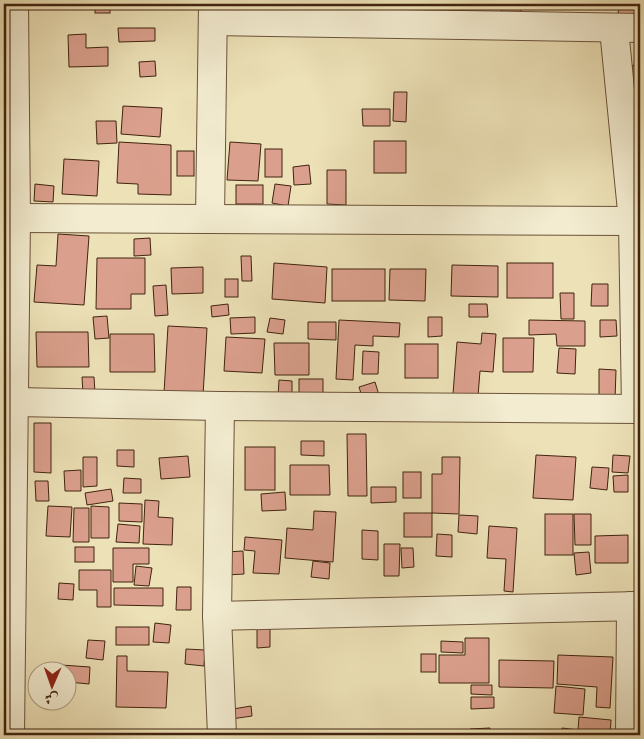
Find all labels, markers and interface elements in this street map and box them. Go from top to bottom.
north arrow [28,662,78,712]
text: ش [44,689,59,707]

